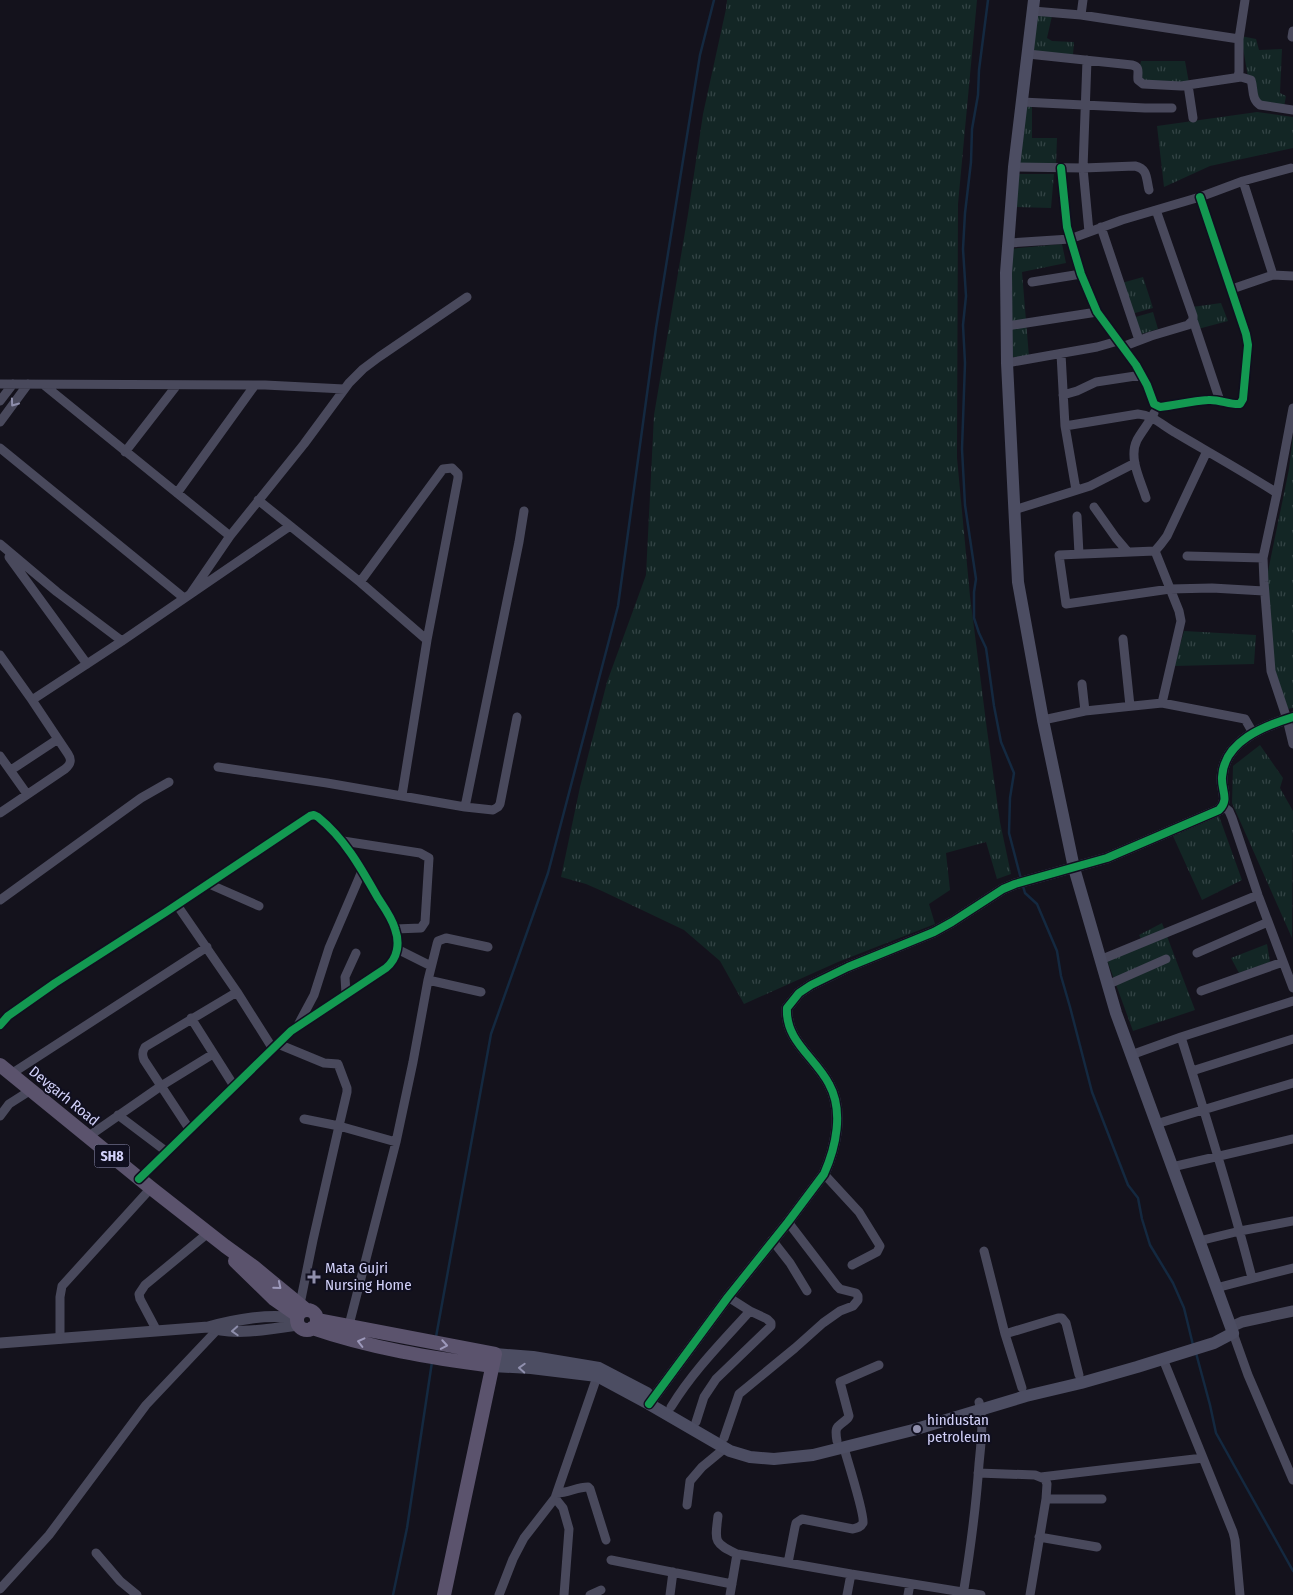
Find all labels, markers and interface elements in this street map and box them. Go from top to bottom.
one-way arrow [11,397,20,407]
street label: Devgarh Road [25,1062,103,1130]
road number: SH8 [94,1144,130,1168]
place label: Mata Gujri Nursing Home [325,1259,412,1294]
marker: Mata Gujri Nursing Home [307,1270,321,1284]
one-way arrow [272,1280,281,1289]
one-way arrow [231,1326,239,1337]
one-way arrow [357,1337,366,1348]
one-way arrow [440,1339,449,1349]
one-way arrow [518,1362,526,1373]
place label: hindustan petroleum [927,1411,991,1446]
marker: hindustan petroleum [911,1423,923,1435]

